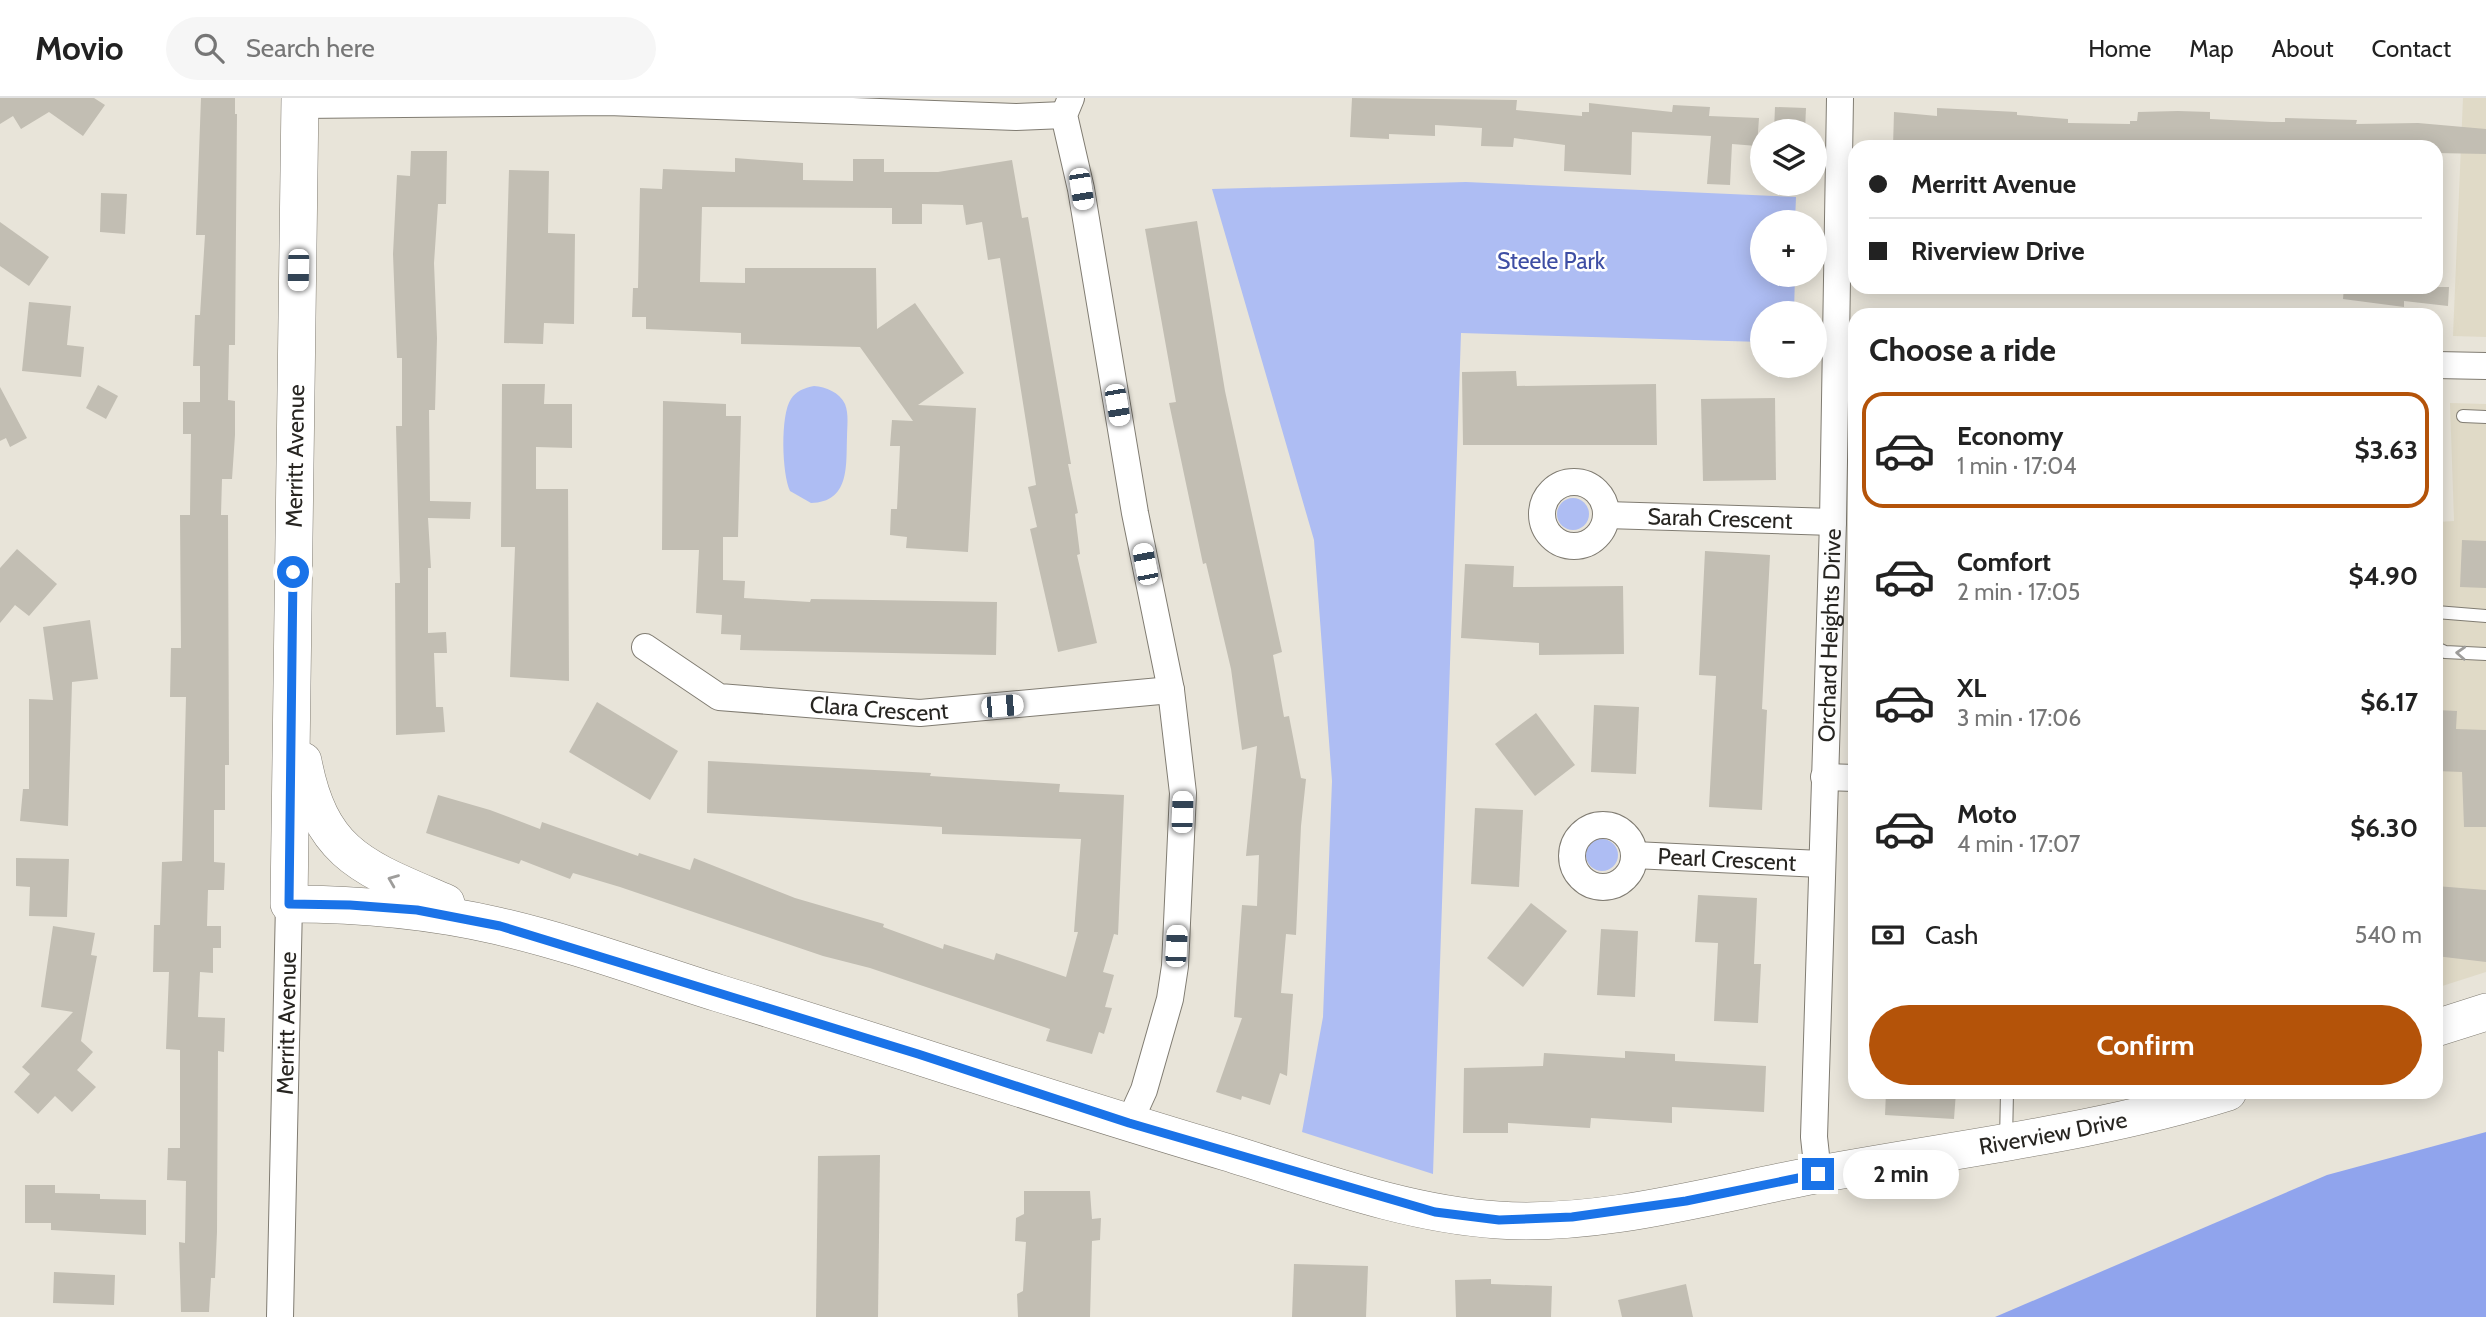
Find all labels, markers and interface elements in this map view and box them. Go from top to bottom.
search box [166,17,656,80]
text: Movio [35,28,124,68]
icon: search [190,29,228,67]
text: Search here [246,32,375,64]
text: Home [2088,34,2151,63]
text: Map [2189,34,2234,63]
text: About [2272,34,2334,63]
text: Contact [2372,34,2451,63]
map controls [1750,119,1827,378]
button: layers [1750,119,1827,196]
car [1068,167,1095,211]
text: Merritt Avenue [1911,168,2076,200]
button: + [1750,210,1827,287]
text: Riverview Drive [1911,235,2085,267]
park label: Steele Park [1497,247,1606,275]
car [288,249,309,291]
button: − [1750,301,1827,378]
text: Choose a ride [1869,330,2056,369]
car [1104,382,1131,428]
street label: Merritt Avenue [280,384,310,528]
icon: car [1873,419,1936,482]
text: Economy [1957,420,2063,452]
text: $3.63 [2355,434,2418,466]
text: 1 min · 17:04 [1957,452,2077,480]
street label: Sarah Crescent [1647,502,1793,535]
street label: Orchard Heights Drive [1812,528,1847,743]
car [1131,541,1160,587]
icon: car [1873,545,1936,608]
text: Comfort [1957,546,2051,578]
route start [277,556,309,588]
text: $4.90 [2348,560,2418,592]
text: 2 min · 17:05 [1957,578,2080,606]
one-way arrow [2455,646,2466,661]
icon: car [1873,671,1936,734]
text: XL [1957,672,1986,704]
text: $6.17 [2360,686,2418,718]
street label: Clara Crescent [809,690,950,727]
car [981,694,1024,718]
text: 3 min · 17:06 [1957,704,2081,732]
car [1171,791,1194,833]
icon: car [1873,797,1936,860]
text: Moto [1957,798,2017,830]
text: $6.30 [2350,812,2418,844]
text: 4 min · 17:07 [1957,830,2080,858]
street label: Pearl Crescent [1657,842,1797,877]
one-way arrow [387,874,400,888]
icon: cash [1869,916,1907,954]
text: Cash [1925,919,1978,951]
text: 540 m [2355,921,2422,949]
car [1165,924,1188,968]
street label: Merritt Avenue [271,951,302,1095]
button: Confirm [1869,1005,2422,1085]
street label: Riverview Drive [1977,1105,2130,1161]
callout: 2 min [1842,1150,1958,1198]
route end [1802,1158,1834,1190]
text: 2 min [1873,1160,1929,1188]

